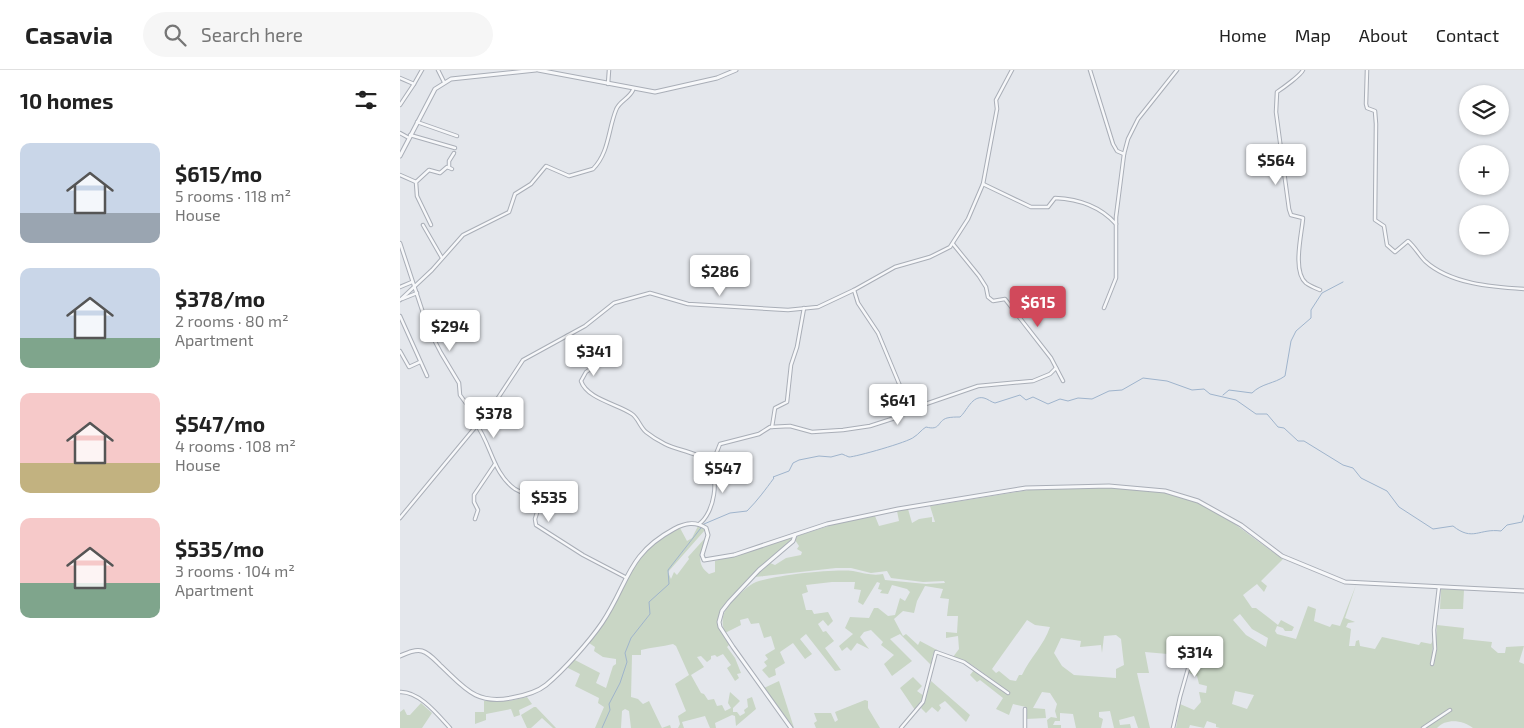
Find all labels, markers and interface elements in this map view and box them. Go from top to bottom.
search box [143,12,493,57]
text: Casavia [25,20,113,49]
icon: search [161,21,189,49]
text: Search here [201,23,303,46]
text: Home [1219,24,1267,46]
text: Map [1295,24,1331,46]
text: About [1359,24,1408,46]
text: Contact [1436,24,1499,46]
map controls [1459,85,1509,255]
button: layers [1459,85,1509,135]
icon: filters [352,86,380,114]
text: 10 homes [20,88,113,113]
pin: $564 [1246,144,1306,186]
button: + [1459,145,1509,195]
text: $564 [1257,150,1295,169]
text: $615/mo [175,161,262,186]
icon: home [60,163,120,223]
text: 5 rooms · 118 m² [175,186,291,205]
text: House [175,205,221,224]
button: − [1459,205,1509,255]
pin: $286 [690,254,750,297]
text: $286 [701,261,739,280]
text: $378/mo [175,286,265,311]
pin: $615 [1008,286,1068,328]
icon: home [60,288,120,348]
text: $615 [1021,292,1055,311]
pin: $294 [420,310,480,352]
text: 2 rooms · 80 m² [175,311,289,330]
text: $294 [431,316,469,335]
text: Apartment [175,330,254,349]
pin: $341 [564,334,624,377]
text: $341 [576,341,612,360]
pin: $641 [868,384,928,426]
text: $641 [880,390,916,409]
pin: $378 [464,396,524,439]
text: $378 [476,403,512,422]
text: $547/mo [175,411,265,436]
icon: home [60,413,120,473]
text: 4 rooms · 108 m² [175,436,296,455]
pin: $547 [693,452,753,494]
text: House [175,455,221,474]
text: $547 [705,458,741,477]
pin: $535 [519,480,579,523]
text: $535 [531,487,567,506]
text: $535/mo [175,536,264,561]
icon: home [60,538,120,598]
text: 3 rooms · 104 m² [175,561,295,580]
text: Apartment [175,580,254,599]
pin: $314 [1165,636,1225,678]
text: $314 [1177,642,1213,661]

